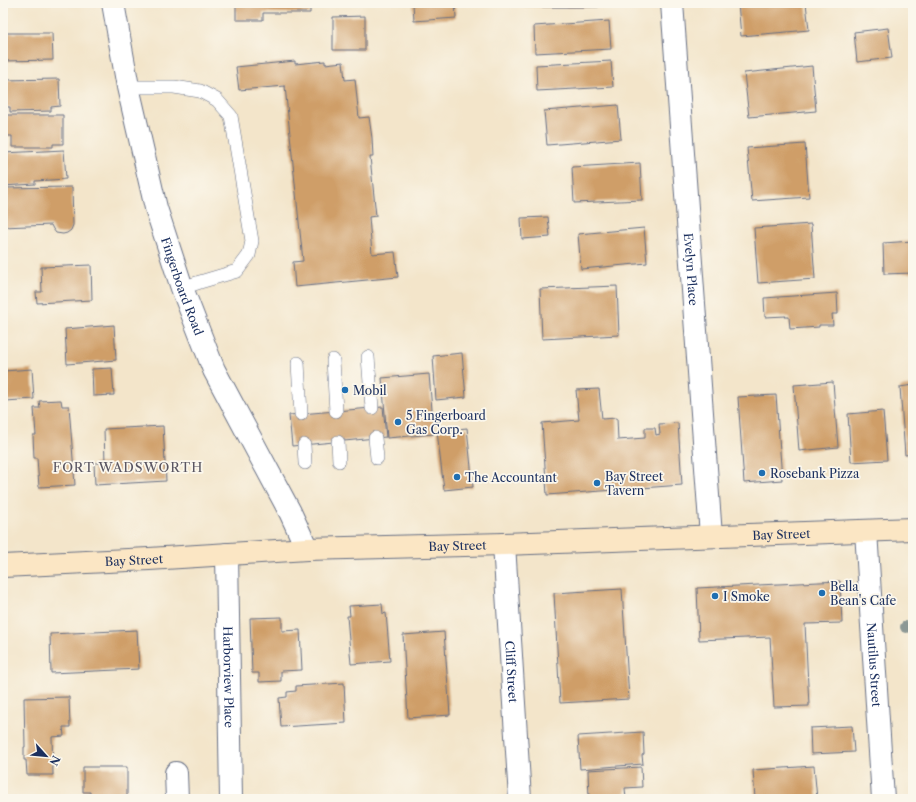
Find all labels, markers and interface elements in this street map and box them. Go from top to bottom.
street label: Evelyn Place [681,232,702,306]
street label: Fingerboard Road [158,235,207,338]
place label: Mobil [353,383,387,398]
marker: Mobil [340,385,350,395]
place label: 5 Fingerboard Gas Corp. [406,408,487,437]
marker: 5 Fingerboard Gas Corp. [393,417,403,427]
district label: FORT WADSWORTH [53,459,203,475]
place label: Rosebank Pizza [770,466,860,481]
marker: Rosebank Pizza [757,468,767,478]
place label: Bay Street Tavern [605,469,664,498]
place label: The Accountant [465,470,558,485]
marker: The Accountant [452,472,462,482]
marker: Bay Street Tavern [592,478,602,488]
street label: Bay Street [752,525,811,542]
street label: Bay Street [428,537,487,553]
street label: Bay Street [105,551,164,569]
place label: Bella Bean's Cafe [830,579,896,608]
marker: Bella Bean's Cafe [817,588,827,598]
place label: I Smoke [723,589,770,604]
marker: I Smoke [710,591,720,601]
street label: Nautilus Street [864,622,885,708]
street label: Harborview Place [221,626,237,728]
street label: Cliff Street [503,640,521,704]
north arrow [26,736,66,776]
text: N [46,753,63,768]

